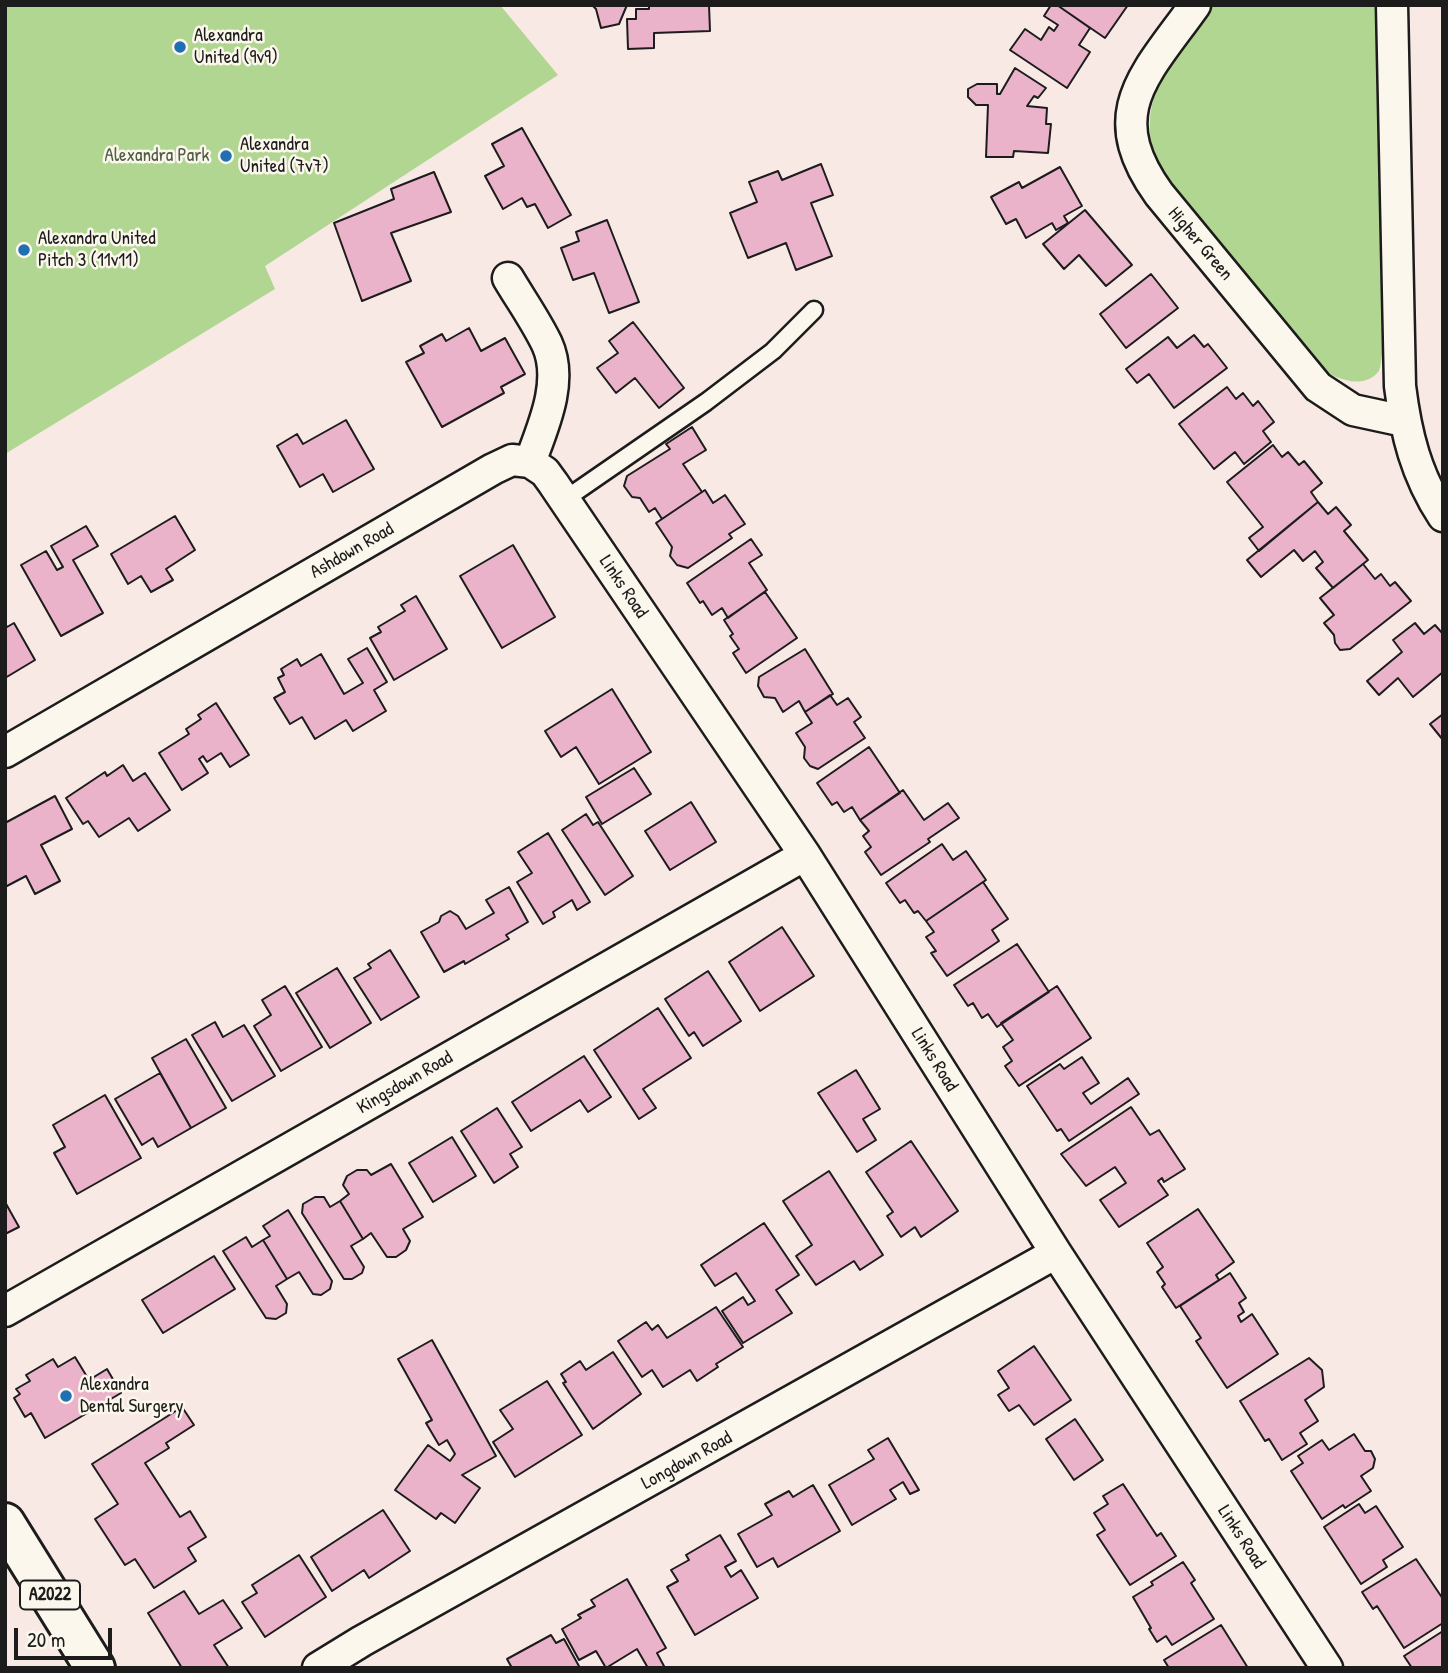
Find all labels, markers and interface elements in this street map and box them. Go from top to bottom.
place label: Alexandra United (9v9) [194,25,278,69]
marker: Alexandra United (9v9) [172,39,188,55]
place label: Alexandra United (7v7) [240,134,329,178]
park label: Alexandra Park [105,145,209,167]
marker: Alexandra United (7v7) [218,148,234,164]
street label: Higher Green [1163,203,1237,285]
place label: Alexandra United Pitch 3 (11v11) [38,228,156,272]
marker: Alexandra United Pitch 3 (11v11) [16,242,32,258]
street label: Ashdown Road [306,518,398,584]
street label: Links Road [594,551,652,623]
street label: Links Road [906,1024,962,1096]
street label: Kingsdown Road [353,1046,457,1120]
place label: Alexandra Dental Surgery [80,1374,184,1418]
marker: Alexandra Dental Surgery [58,1388,74,1404]
street label: Longdown Road [638,1427,736,1495]
street label: Links Road [1212,1501,1270,1573]
road number: A2022 [20,1580,80,1610]
scale bar [18,1614,116,1658]
text: 20 m [27,1625,65,1654]

